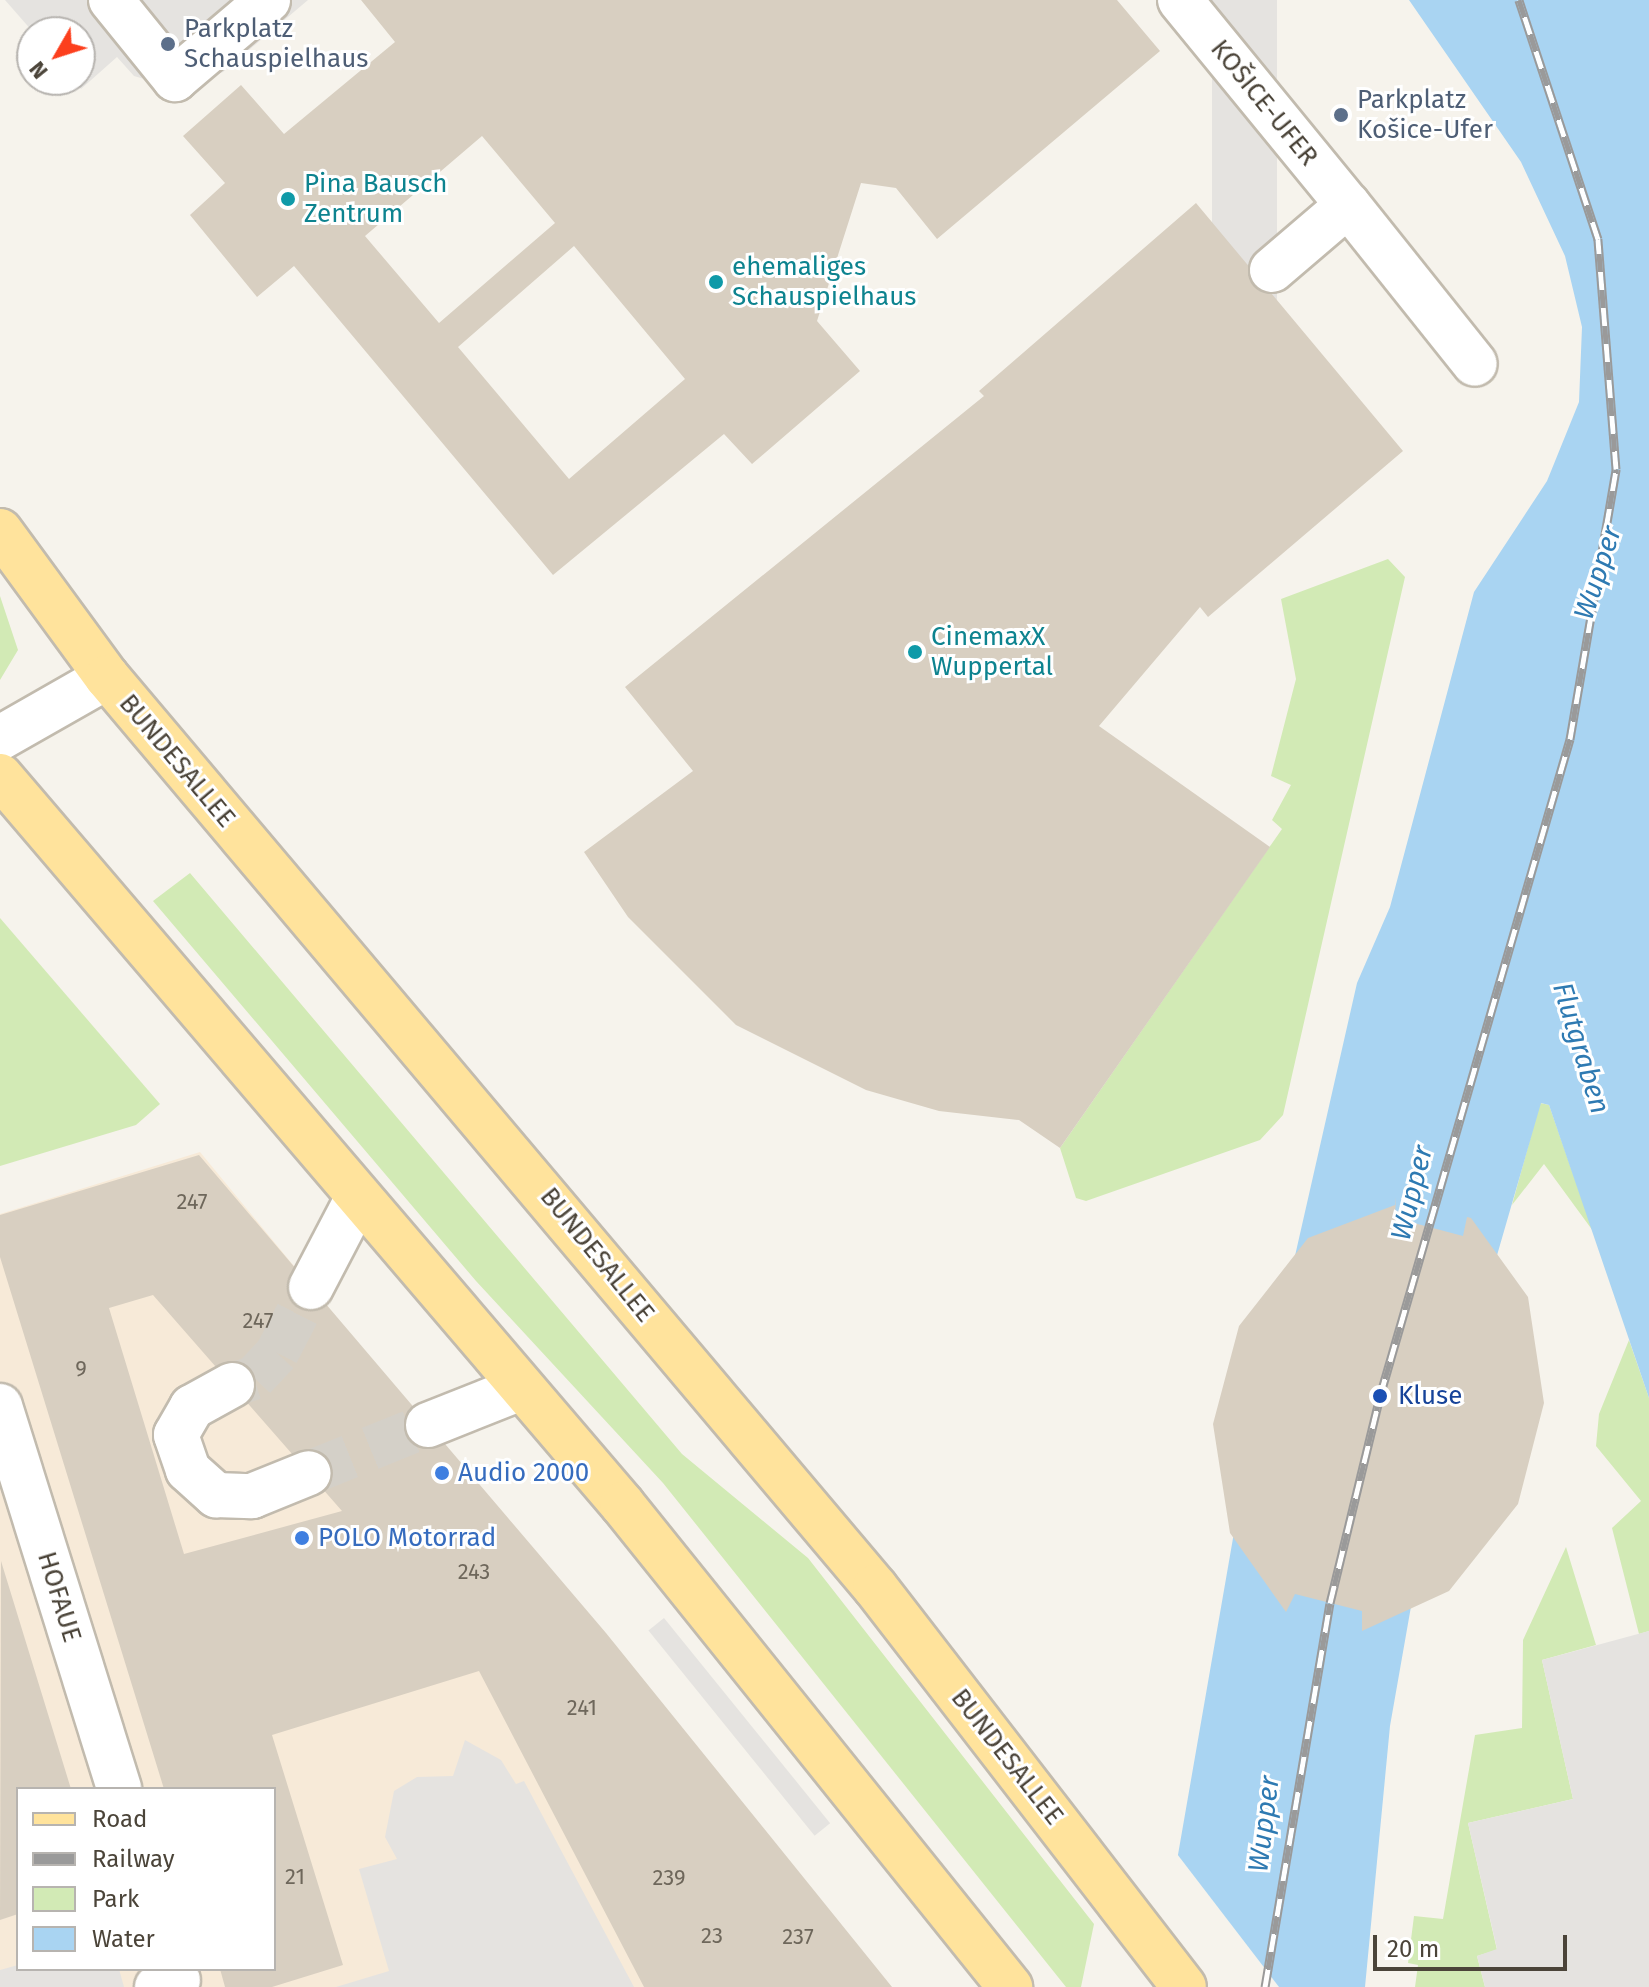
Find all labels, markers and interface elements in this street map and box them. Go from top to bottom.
place label: Parkplatz Schauspielhaus [184,13,368,74]
north arrow [16,16,96,96]
street label: KOŠICE-UFER [1204,34,1324,172]
marker: Parkplatz Schauspielhaus [159,35,177,53]
text: N [23,56,54,84]
place label: Parkplatz Košice-Ufer [1357,84,1493,146]
marker: Parkplatz Košice-Ufer [1332,106,1350,124]
place label: Pina Bausch Zentrum [304,168,448,230]
marker: Pina Bausch Zentrum [279,190,297,208]
place label: ehemaliges Schauspielhaus [732,251,916,312]
marker: ehemaliges Schauspielhaus [707,273,725,291]
water label: Wupper [1567,522,1629,624]
place label: CinemaxX Wuppertal [931,621,1053,682]
marker: CinemaxX Wuppertal [906,643,924,661]
street label: BUNDESALLEE [112,688,242,834]
water label: Flutgraben [1545,978,1617,1118]
water label: Wupper [1384,1142,1440,1244]
street label: BUNDESALLEE [533,1182,661,1328]
house number: 247 [176,1189,208,1215]
house number: 247 [242,1308,274,1334]
house number: 9 [75,1356,87,1382]
place label: Kluse [1398,1380,1462,1412]
marker: Kluse [1369,1385,1391,1407]
place label: Audio 2000 [458,1457,589,1489]
marker: Audio 2000 [433,1464,451,1482]
place label: POLO Motorrad [318,1522,496,1554]
marker: POLO Motorrad [293,1529,311,1547]
street label: HOFAUE [31,1548,87,1646]
house number: 243 [458,1559,490,1585]
street label: BUNDESALLEE [944,1683,1070,1831]
house number: 241 [567,1695,597,1721]
water label: Wupper [1241,1774,1287,1874]
legend [16,1787,276,1971]
text: Road [92,1805,147,1833]
text: Railway [92,1845,175,1873]
house number: 21 [285,1864,305,1890]
house number: 239 [652,1865,686,1891]
text: Park [92,1885,139,1913]
scale bar [1377,1919,1571,1969]
house number: 23 [701,1923,723,1949]
house number: 237 [782,1924,814,1950]
text: Water [92,1925,155,1953]
text: 20 m [1387,1935,1439,1963]

